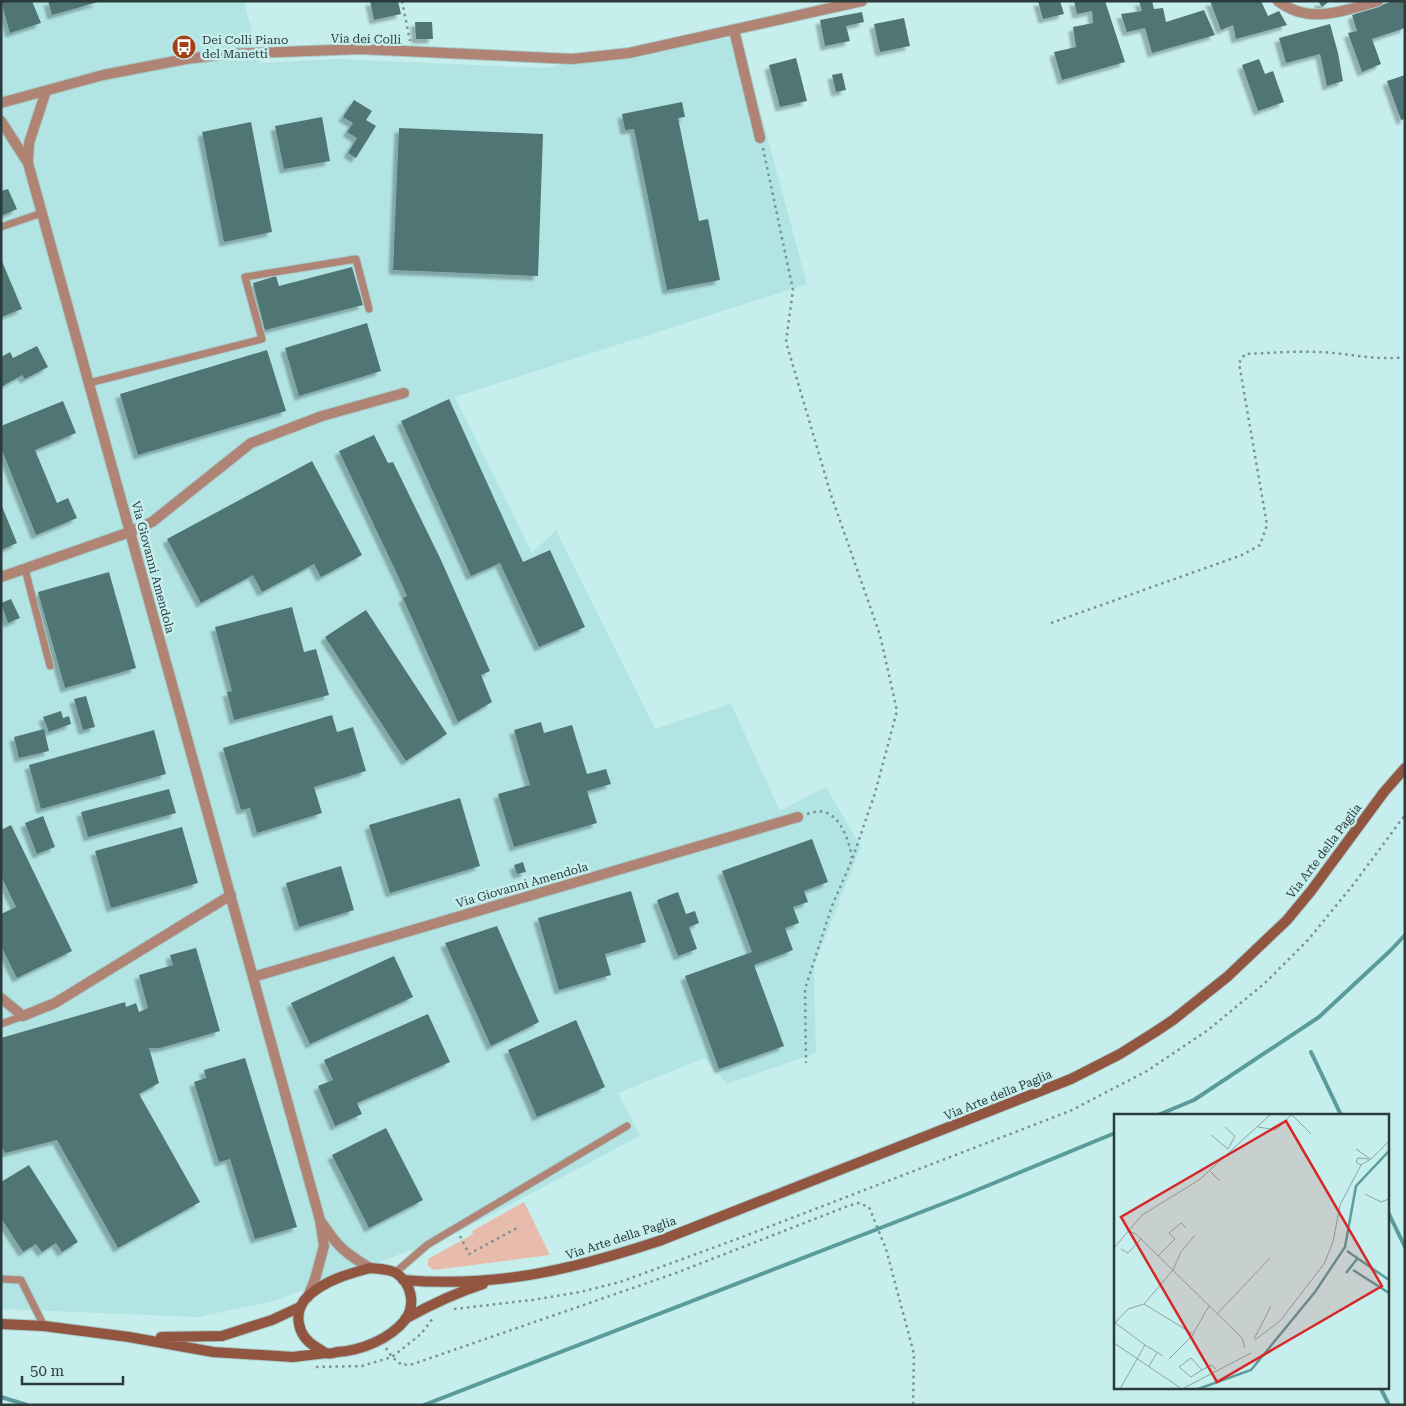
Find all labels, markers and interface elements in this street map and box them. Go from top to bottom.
street label: Via dei Colli [331,31,401,47]
place label: Dei Colli Piano del Manetti [202,33,288,61]
bus stop icon: Dei Colli Piano del Manetti [171,34,197,60]
street label: Via Giovanni Amendola [129,499,178,635]
street label: Via Arte della Paglia [1284,800,1365,901]
street label: Via Giovanni Amendola [454,859,590,911]
street label: Via Arte della Paglia [942,1067,1054,1123]
inset map [1114,1114,1388,1388]
street label: Via Arte della Paglia [564,1213,678,1262]
scale bar [22,1354,124,1386]
text: 50 m [30,1362,65,1380]

